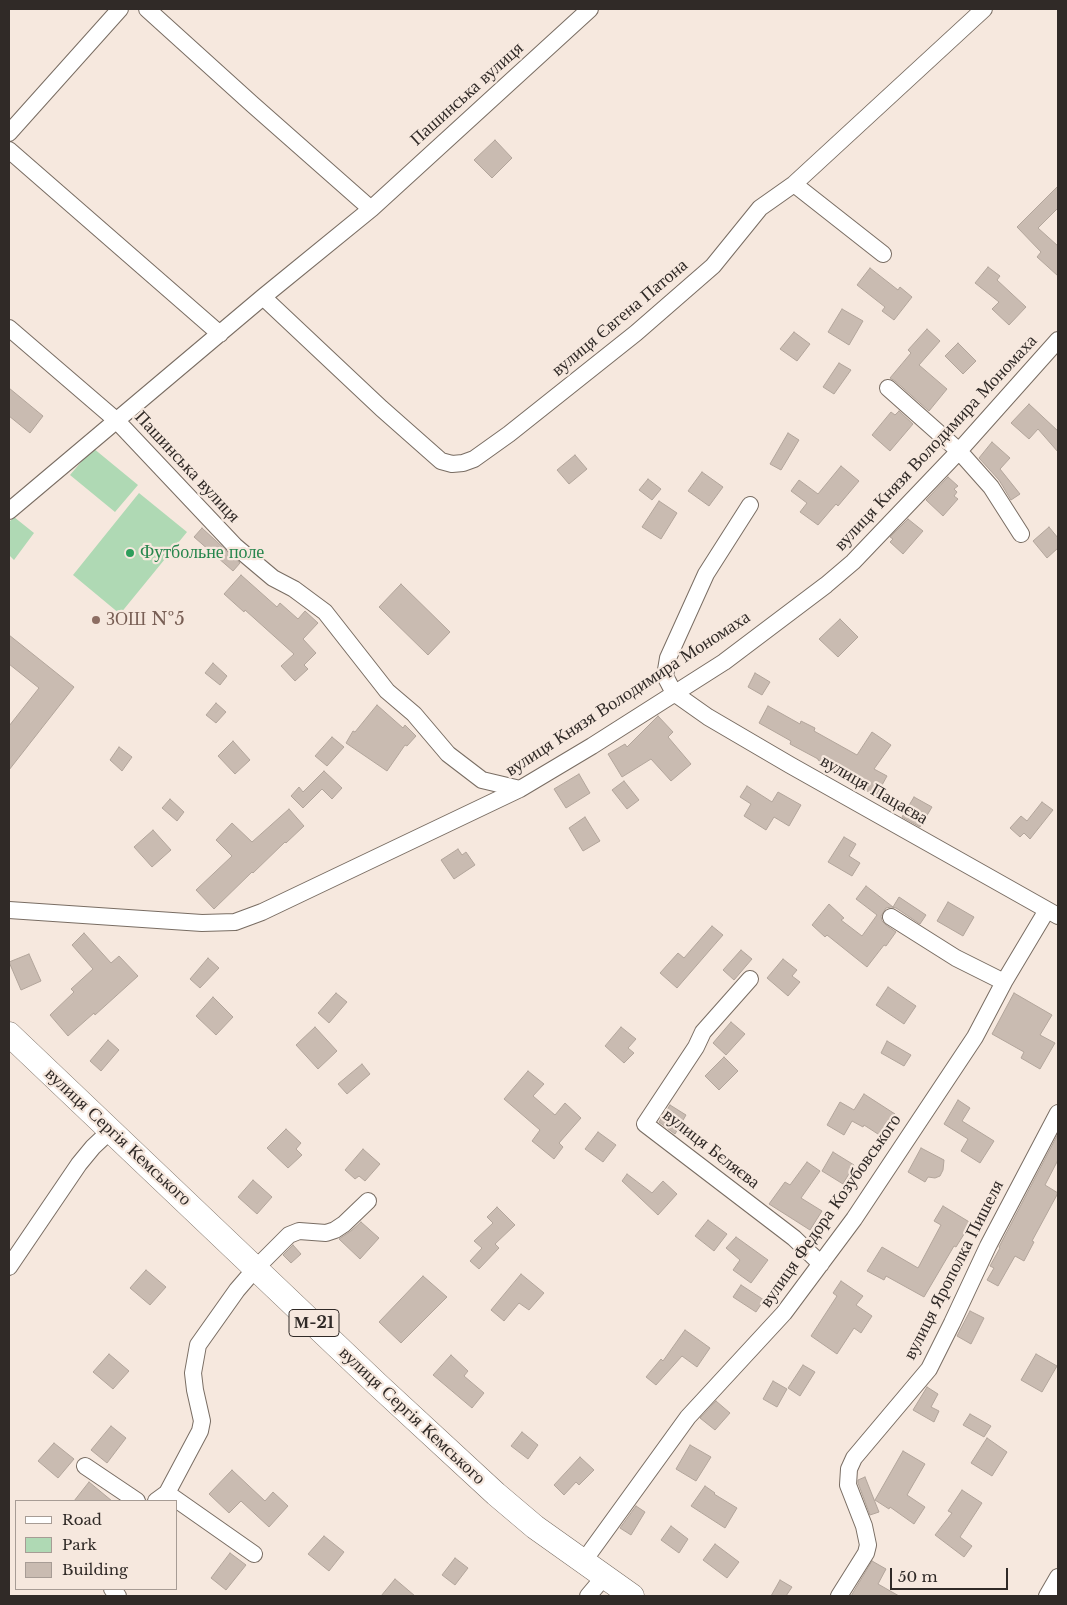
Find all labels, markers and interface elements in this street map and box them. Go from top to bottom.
street label: Пашинська вулиця [406,38,528,150]
street label: вулиця Євгена Патона [548,255,692,381]
street label: вулиця Князя Володимира Мономаха [830,331,1042,555]
street label: Пашинська вулиця [130,407,244,527]
place label: Футбольне поле [140,542,264,564]
marker: Футбольне поле [124,547,136,559]
street label: вулиця Князя Володимира Мономаха [502,607,754,781]
place label: ЗОШ №5 [106,609,185,631]
marker: ЗОШ №5 [90,614,102,626]
street label: вулиця Пацаєва [816,751,932,829]
street label: вулиця Сергія Кемського [40,1063,196,1211]
street label: вулиця Бєляєва [658,1104,764,1194]
street label: вулиця Федора Козубовського [756,1110,906,1312]
street label: вулиця Ярополка Пишеля [899,1177,1009,1363]
road number: М-21 [289,1310,339,1336]
street label: вулиця Сергія Кемського [334,1342,490,1490]
legend [15,1500,178,1590]
text: Road [62,1510,102,1529]
text: Park [62,1535,97,1554]
scale bar [892,1558,1010,1590]
text: Building [62,1560,128,1579]
text: 50 m [898,1567,938,1586]

